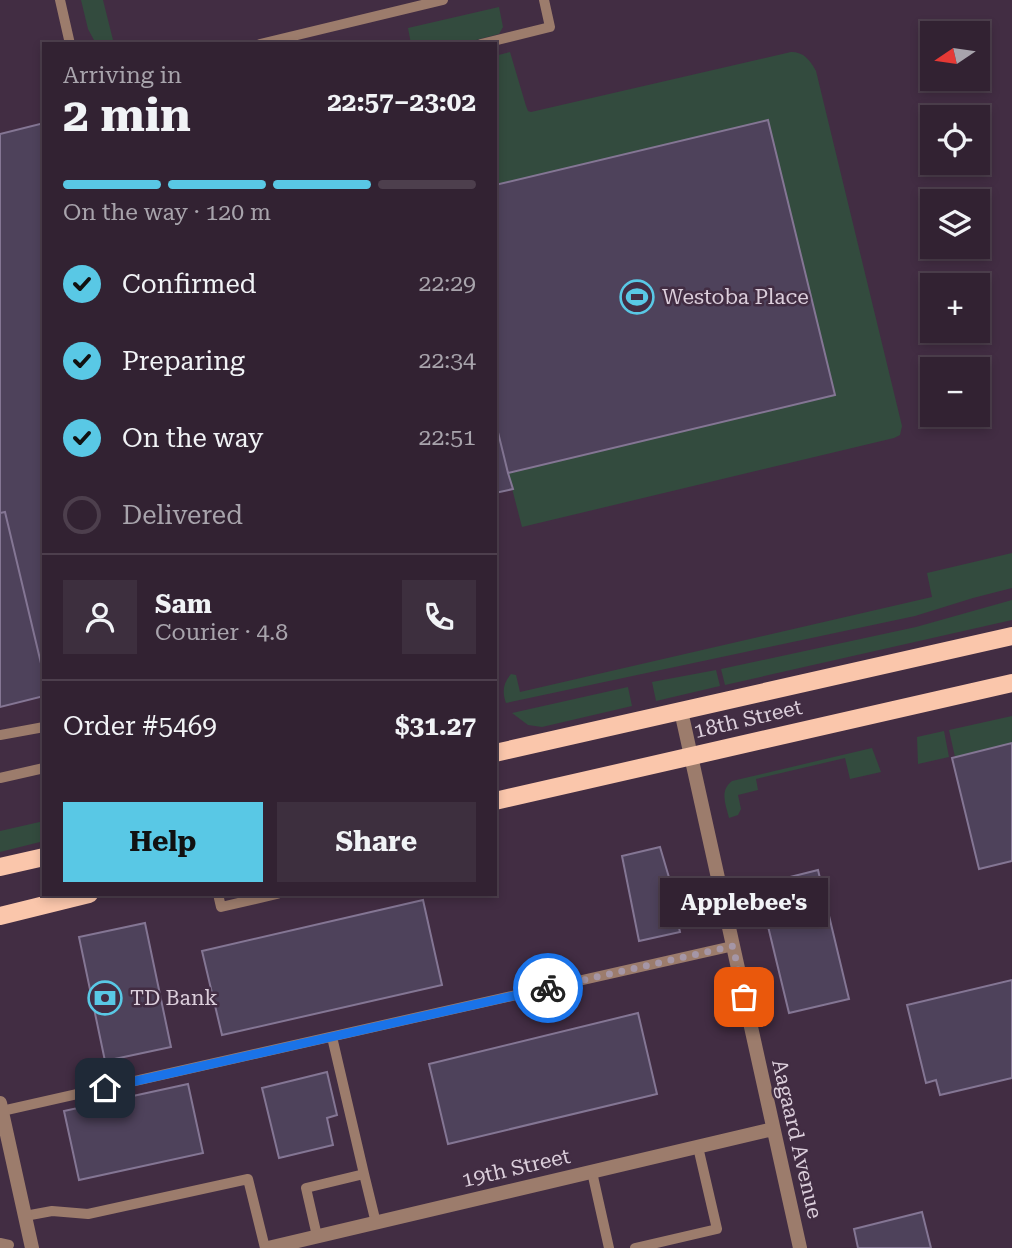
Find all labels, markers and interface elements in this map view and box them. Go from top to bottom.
north arrow [920,21,990,91]
map controls [920,21,990,427]
text: Arriving in [63,62,182,89]
text: 22:57–23:02 [327,87,476,117]
text: 2 min [63,88,191,142]
button: locate [920,105,990,175]
button: layers [920,189,990,259]
text: On the way · 120 m [63,199,271,226]
icon: check [63,265,101,303]
text: Confirmed [122,269,257,299]
text: 22:29 [419,270,476,297]
button: + [920,273,990,343]
sports icon: Westoba Place [618,278,656,316]
place label: Westoba Place [662,285,809,309]
icon: check [63,342,101,380]
text: Preparing [122,346,245,376]
text: 22:34 [419,347,476,374]
button: − [920,357,990,427]
icon: check [63,419,101,457]
text: On the way [122,423,263,453]
text: 22:51 [419,424,476,451]
text: Delivered [122,500,243,530]
button: person [63,580,137,654]
button: phone [402,580,476,654]
text: Sam [155,589,212,619]
text: Courier · 4.8 [155,619,288,646]
street label: 18th Street [691,695,805,743]
text: Order #5469 [63,711,217,741]
text: $31.27 [395,711,476,741]
button: Help [63,802,263,882]
button: Share [277,802,476,882]
callout: Applebee's [660,878,828,927]
text: Applebee's [681,889,807,916]
courier [513,953,583,1023]
pin [714,967,774,1027]
icon: bike [529,969,567,1007]
icon: bag [725,978,763,1016]
bank icon: TD Bank [86,979,124,1017]
place label: TD Bank [130,986,217,1010]
street label: Aagaard Avenue [767,1057,827,1221]
pin [75,1058,135,1118]
icon: home [86,1069,124,1107]
street label: 19th Street [459,1144,573,1192]

